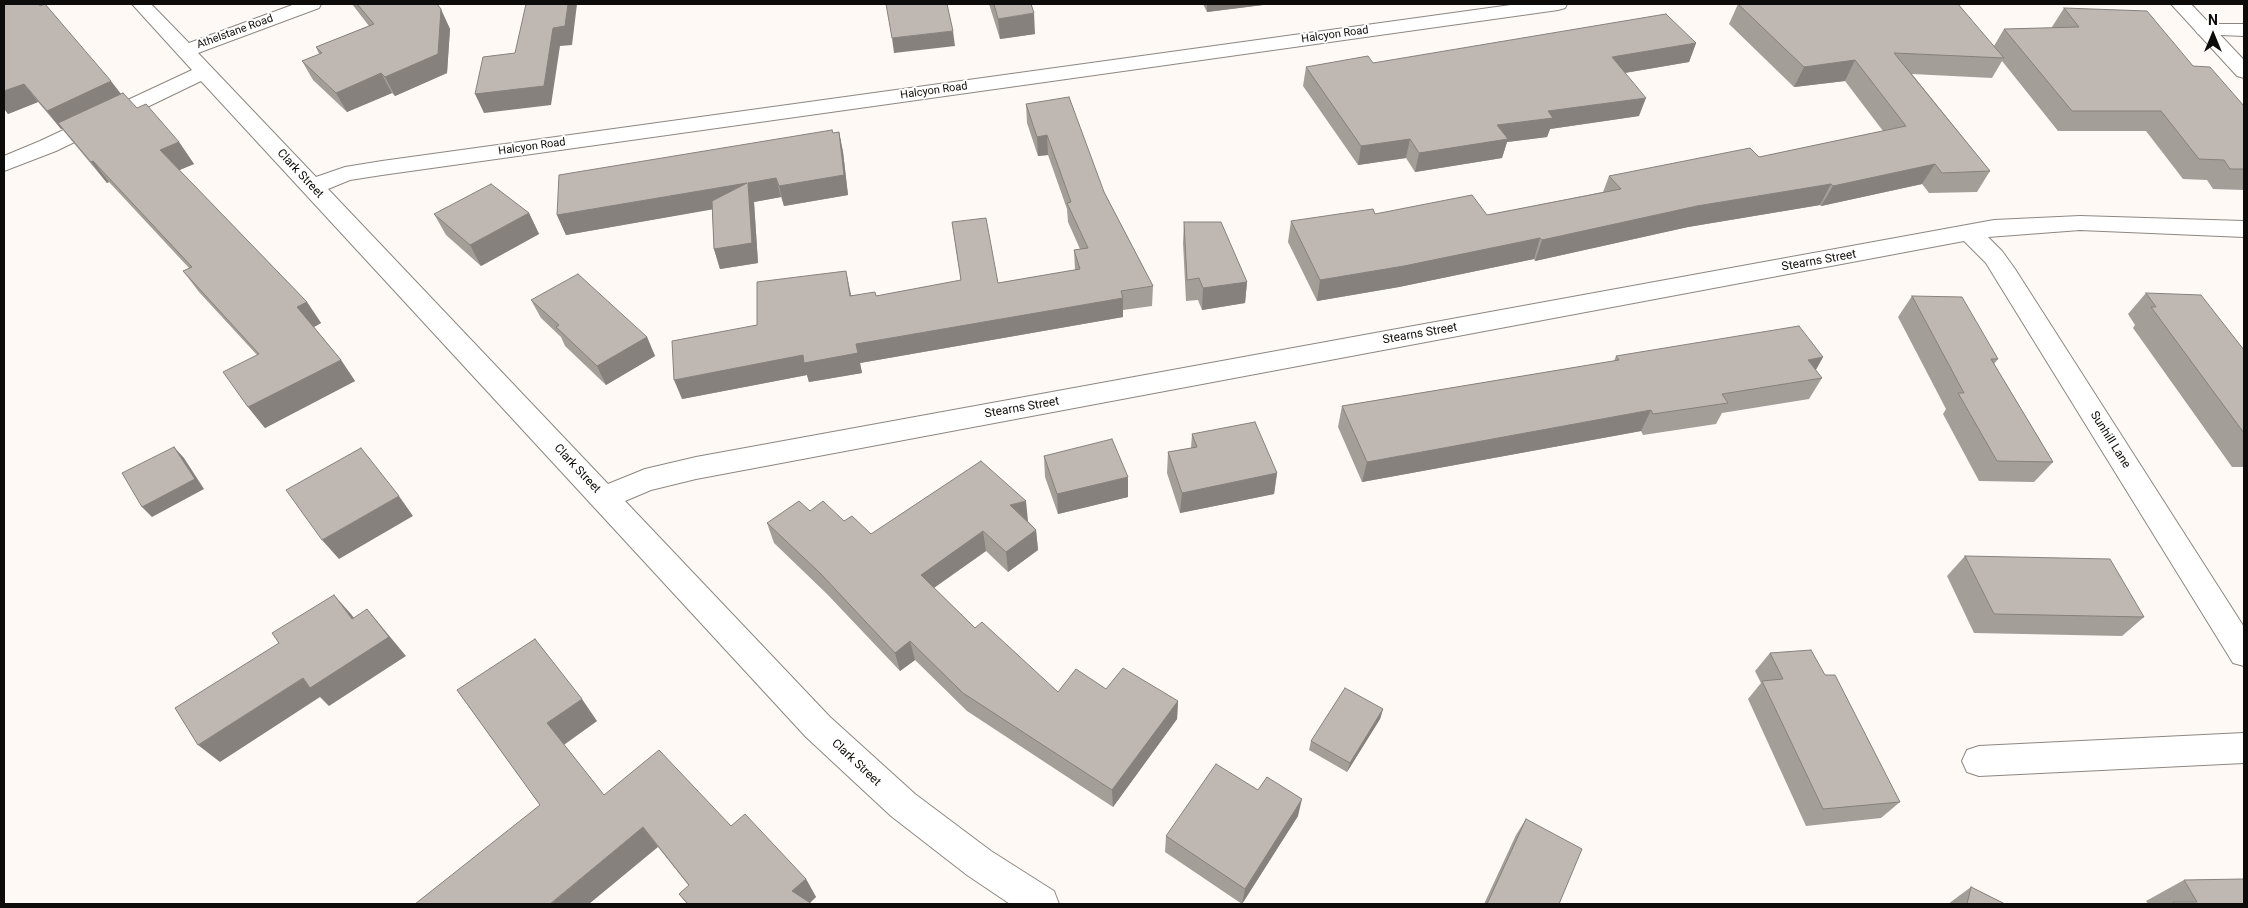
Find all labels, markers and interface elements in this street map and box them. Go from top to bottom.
north arrow [2188,10,2238,60]
street label: Athelstane Road [195,12,275,52]
text: N [2208,12,2218,28]
street label: Halcyon Road [1301,24,1369,46]
street label: Halcyon Road [900,80,968,102]
street label: Halcyon Road [498,136,566,158]
street label: Clark Street [274,146,326,202]
street label: Stearns Street [1781,247,1857,275]
street label: Stearns Street [1382,320,1458,348]
street label: Stearns Street [984,394,1060,422]
street label: Sunhill Lane [2087,409,2133,471]
street label: Clark Street [551,441,603,497]
street label: Clark Street [828,737,884,789]

